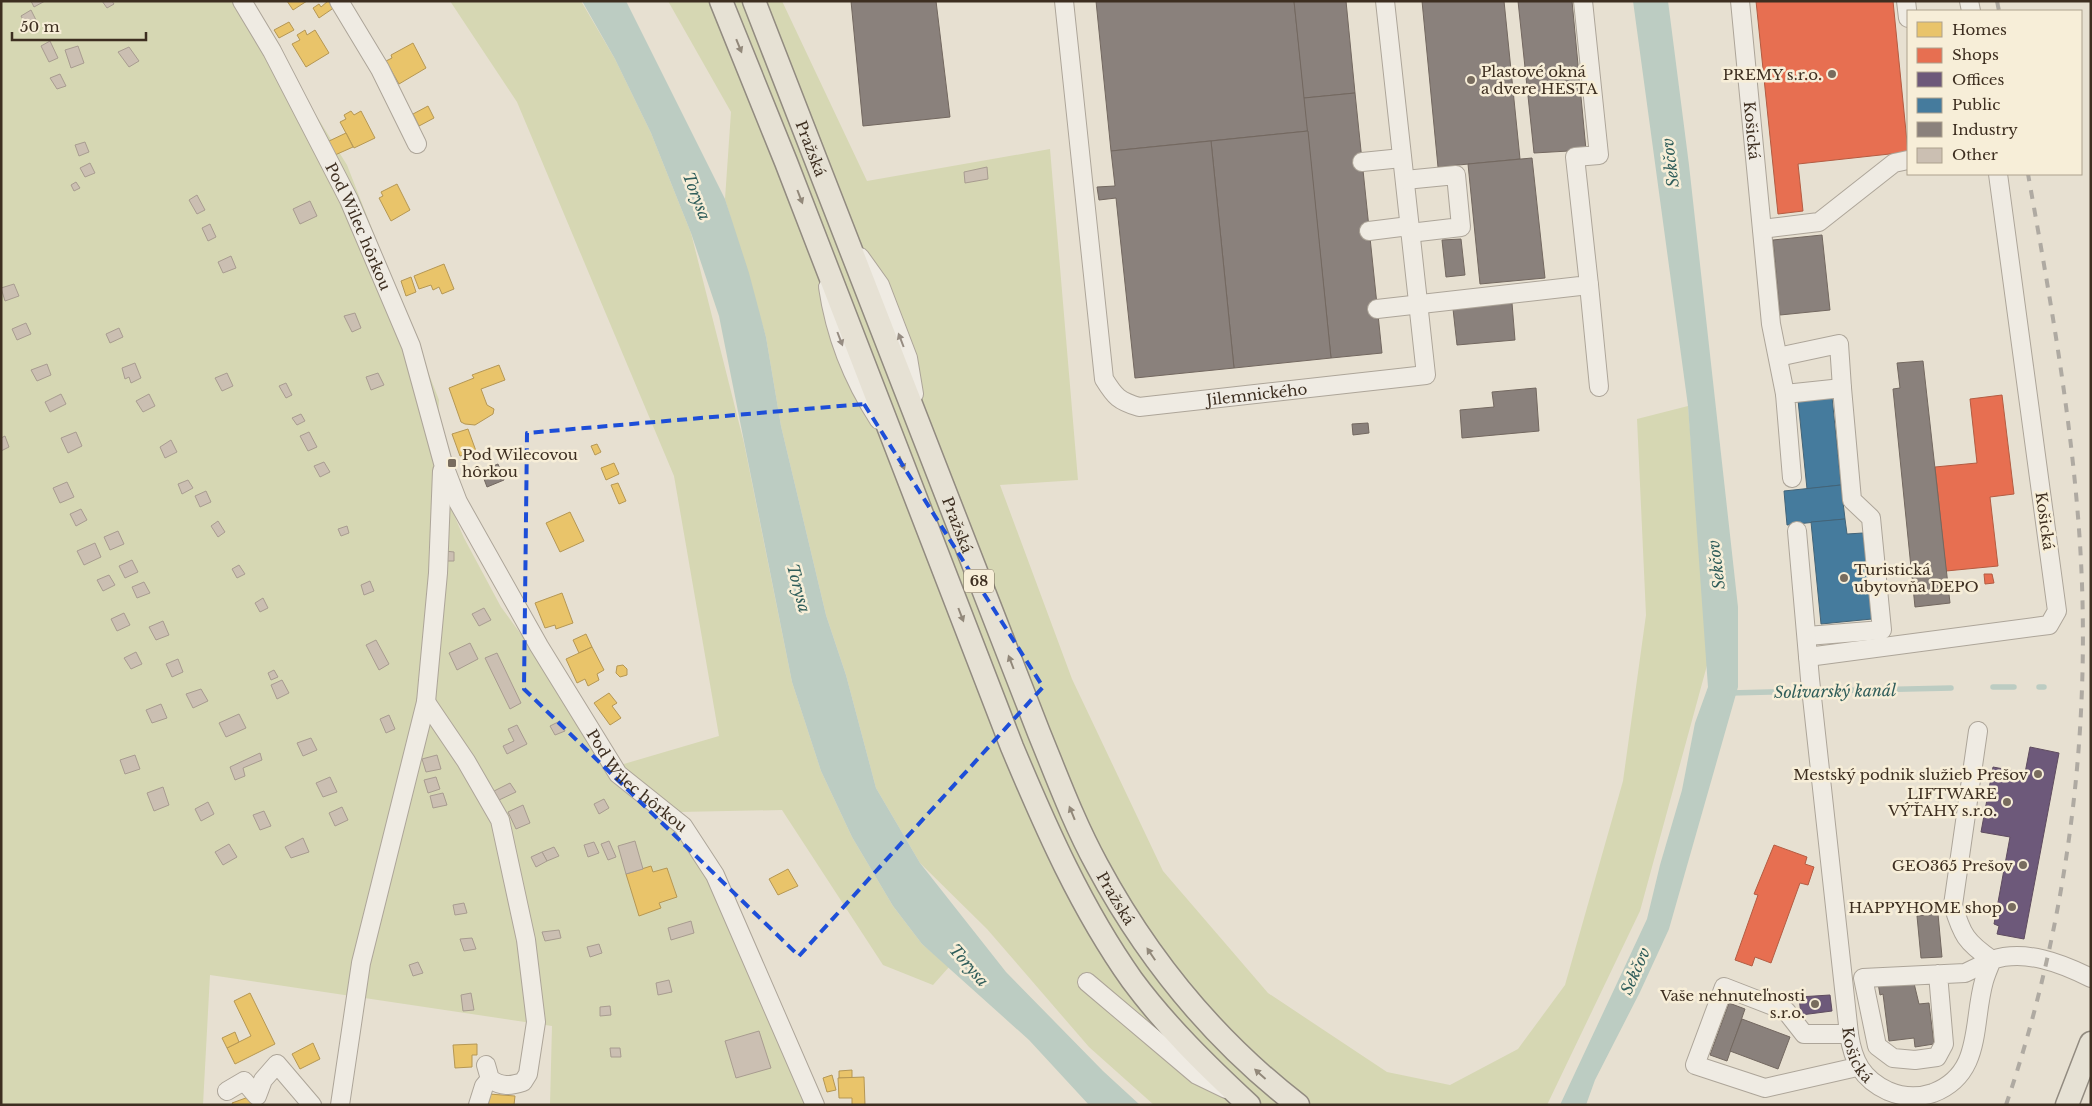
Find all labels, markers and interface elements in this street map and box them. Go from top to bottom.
scale bar [12,10,146,42]
legend [1907,10,2082,175]
text: 50 m [20,17,60,36]
text: Homes [1952,20,2007,39]
one-way arrow [736,39,744,54]
text: Shops [1952,45,1999,64]
place label: Plastové okná a dvere HESTA [1481,62,1598,98]
place label: PREMY s.r.o. [1723,65,1822,84]
marker: PREMY s.r.o. [1826,68,1838,80]
text: Offices [1952,70,2004,89]
marker: Plastové okná a dvere HESTA [1465,74,1477,86]
text: Public [1952,95,2000,114]
street label: Košická [1740,100,1765,161]
street label: Pražská [792,118,831,180]
text: Industry [1952,120,2018,139]
water label: Sekčov [1657,137,1683,189]
text: Other [1952,145,1999,164]
street label: Pod Wilec hôrkou [322,159,396,293]
water label: Torysa [679,169,715,223]
one-way arrow [796,190,804,205]
one-way arrow [836,332,844,347]
one-way arrow [897,332,905,347]
street label: Jilemnického [1203,379,1308,409]
place label: Pod Wilecovou hôrkou [462,445,578,481]
one-way arrow [898,456,906,471]
marker: Pod Wilecovou hôrkou [446,457,458,469]
street label: Košická [2032,491,2059,552]
street label: Pražská [938,494,978,556]
water label: Sekčov [1703,539,1729,591]
place label: Turistická ubytovňa DEPO [1854,560,1979,596]
water label: Torysa [783,561,815,615]
road number: 68 [964,570,994,592]
marker: Turistická ubytovňa DEPO [1838,572,1850,584]
one-way arrow [957,608,965,623]
one-way arrow [1007,654,1015,669]
water label: Solivarský kanál [1774,680,1897,702]
street label: Pod Wilec hôrkou [583,725,692,836]
place label: Mestský podnik služieb Prešov [1793,765,2028,784]
marker: Mestský podnik služieb Prešov [2032,768,2044,780]
place label: LIFTWARE VÝŤAHY s.r.o. [1887,784,1997,820]
marker: LIFTWARE VÝŤAHY s.r.o. [2001,796,2013,808]
one-way arrow [1067,806,1075,820]
place label: GEO365 Prešov [1892,856,2013,875]
marker: GEO365 Prešov [2017,859,2029,871]
street label: Pražská [1093,868,1140,929]
place label: HAPPYHOME shop [1849,898,2002,917]
marker: HAPPYHOME shop [2006,901,2018,913]
water label: Torysa [945,940,993,990]
water label: Sekčov [1616,944,1654,998]
one-way arrow [1147,947,1156,961]
place label: Vaše nehnuteľnosti s.r.o. [1659,986,1805,1022]
marker: Vaše nehnuteľnosti s.r.o. [1809,998,1821,1010]
street label: Košická [1839,1026,1877,1087]
one-way arrow [1255,1068,1267,1080]

